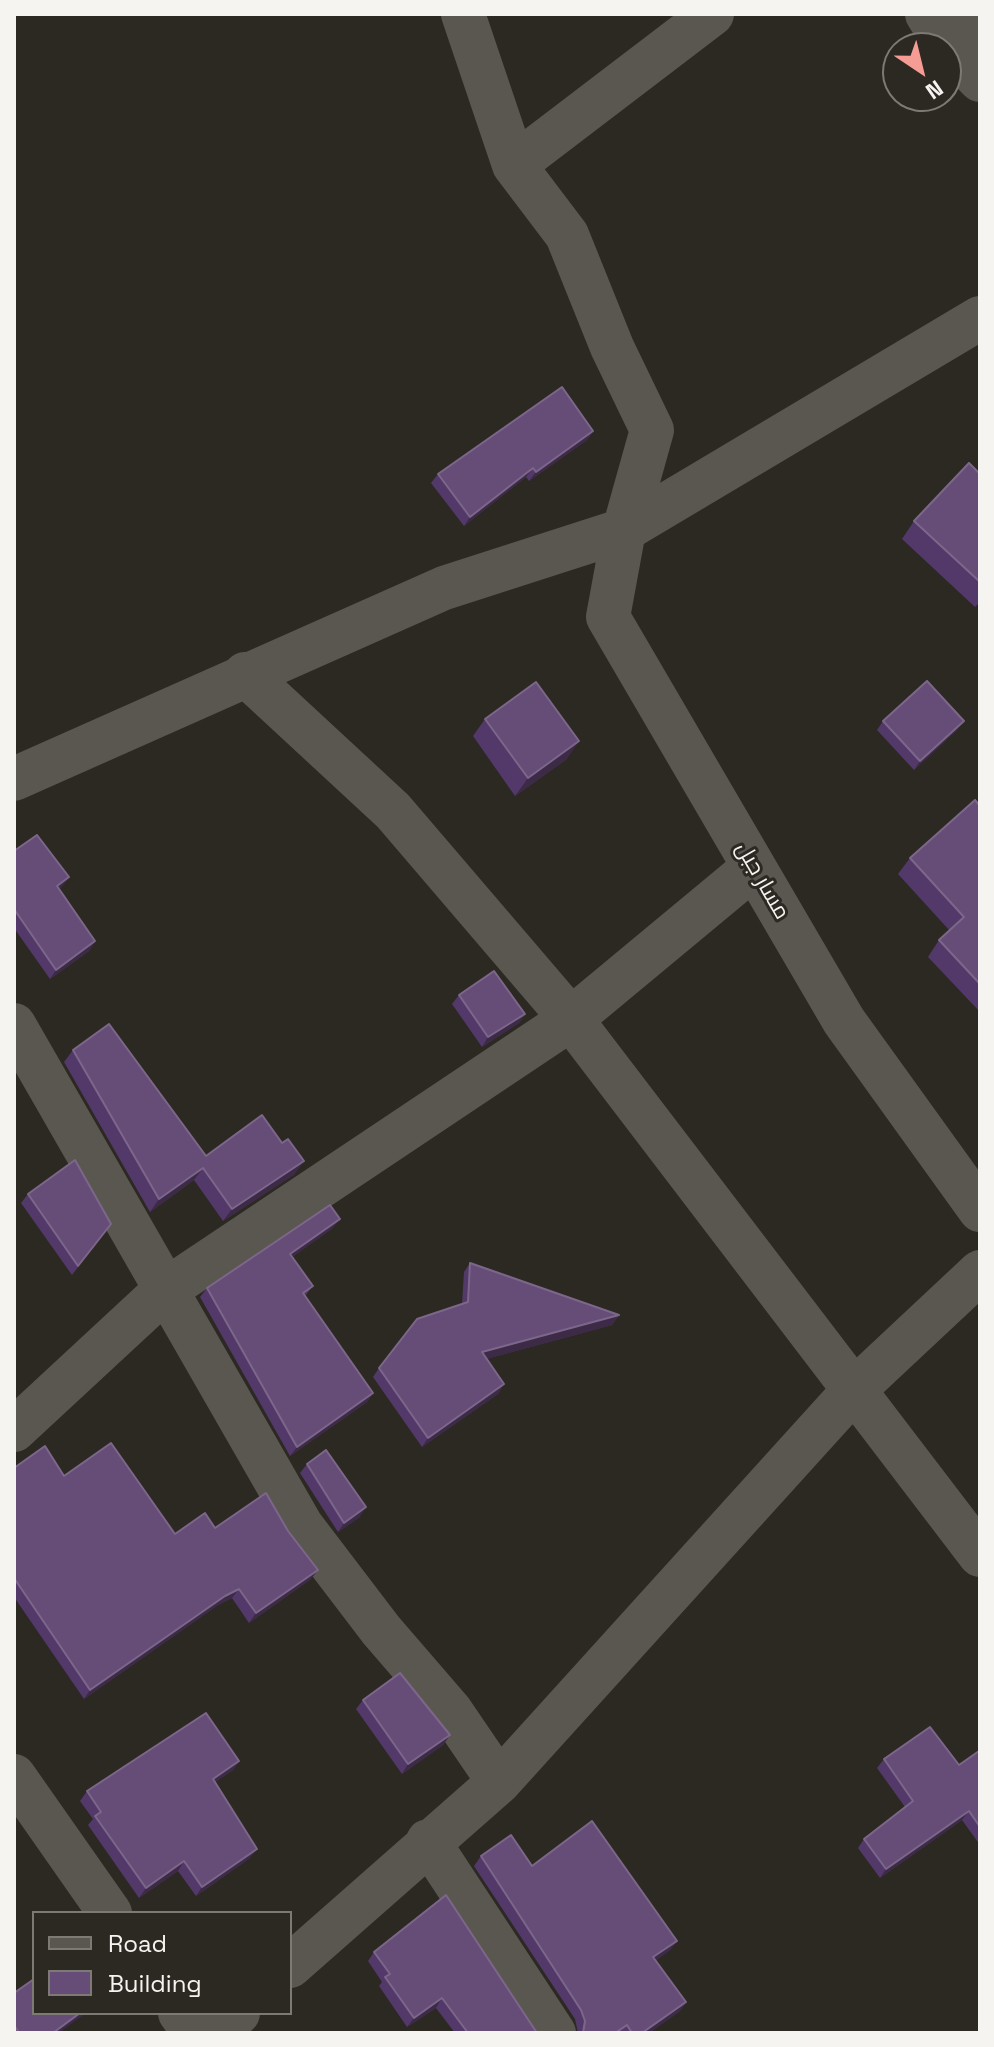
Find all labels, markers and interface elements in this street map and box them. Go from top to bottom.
north arrow [882,32,962,112]
text: N [921,74,949,106]
street label: مسار جبل [729,838,795,924]
legend [32,1911,292,2015]
text: Road [108,1928,167,1959]
text: Building [108,1968,202,1999]

